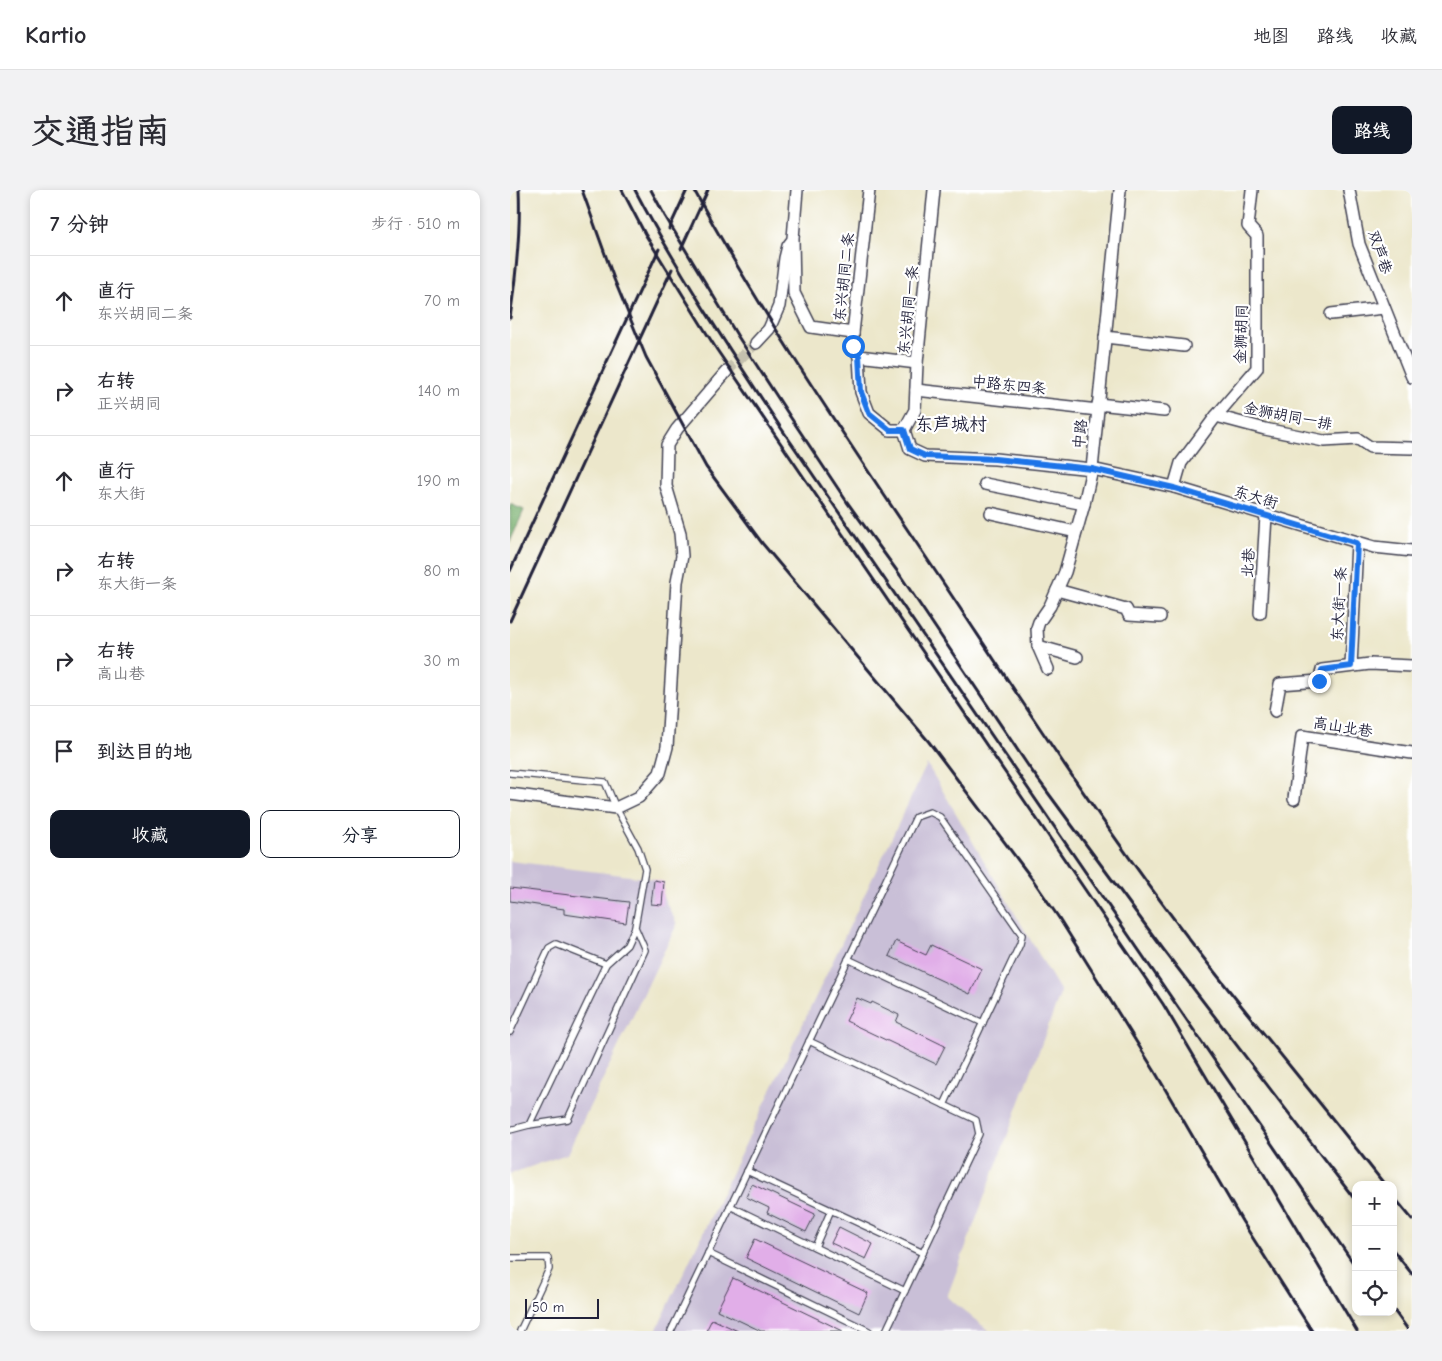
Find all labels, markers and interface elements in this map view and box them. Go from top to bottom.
text: Kartio [25,21,87,49]
text: 地图 [1253,26,1289,47]
text: 路线 [1317,26,1353,47]
text: 收藏 [1381,26,1417,47]
button: 路线 [1332,106,1412,154]
text: 交通指南 [30,111,170,152]
text: 7 分钟 [50,212,109,236]
text: 步行 · 510 m [371,215,460,233]
street label: 双芦巷 [1364,228,1396,276]
street label: 东兴胡同二条 [830,231,858,323]
street label: 东兴胡同一条 [894,264,922,356]
text: 直行 [97,280,135,302]
icon: ahead [50,287,78,315]
text: 70 m [424,292,460,310]
street label: 金狮胡同 [1231,304,1251,364]
text: 东兴胡同二条 [97,305,193,323]
route start [842,335,865,358]
text: 右转 [97,370,135,392]
street label: 中路东四条 [971,372,1047,398]
icon: right [50,377,78,405]
text: 140 m [418,382,460,400]
text: 正兴胡同 [97,395,161,413]
street label: 金狮胡同一排 [1242,399,1334,433]
district label: 东芦城村 [915,414,987,435]
street label: 中路 [1069,418,1091,450]
text: 直行 [97,460,135,482]
icon: ahead [50,467,78,495]
text: 190 m [417,472,460,490]
street label: 东大街 [1232,482,1280,512]
text: 东大街 [97,485,145,503]
street label: 北巷 [1238,547,1258,579]
text: 右转 [97,550,135,572]
icon: right [50,557,78,585]
text: 80 m [423,562,460,580]
street label: 东大街一条 [1328,566,1350,642]
text: 东大街一条 [97,575,177,593]
text: 右转 [97,640,135,662]
icon: right [50,647,78,675]
text: 30 m [424,652,460,670]
text: 高山巷 [97,665,145,683]
route end [1308,670,1331,693]
street label: 高山北巷 [1312,713,1374,741]
icon: arrive [50,737,78,765]
text: 到达目的地 [97,741,192,763]
button: 收藏 [50,810,250,858]
button: 分享 [260,810,460,858]
map controls [1352,1181,1397,1316]
button: + [1352,1181,1397,1226]
button: − [1352,1226,1397,1271]
button: locate [1352,1271,1397,1316]
scale bar [525,1296,599,1319]
text: 50 m [532,1299,564,1316]

